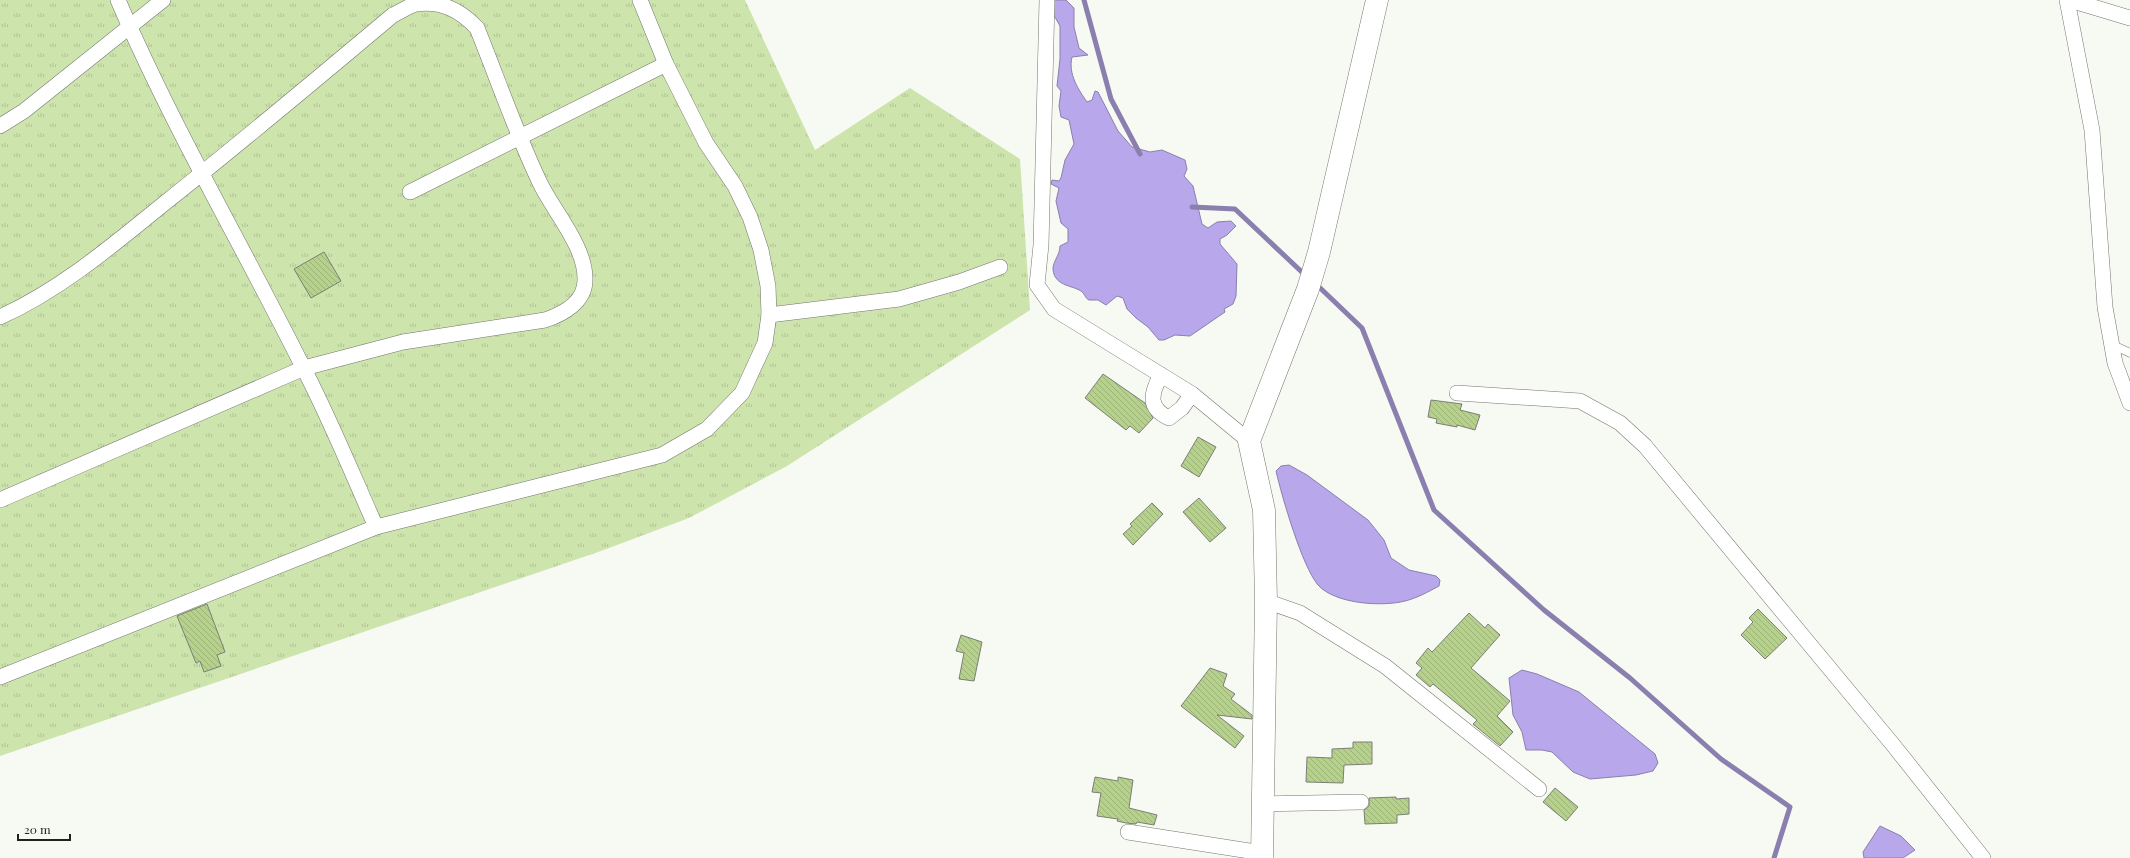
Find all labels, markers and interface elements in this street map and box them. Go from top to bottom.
scale bar [18,816,70,842]
text: 20 m [24,821,51,837]

